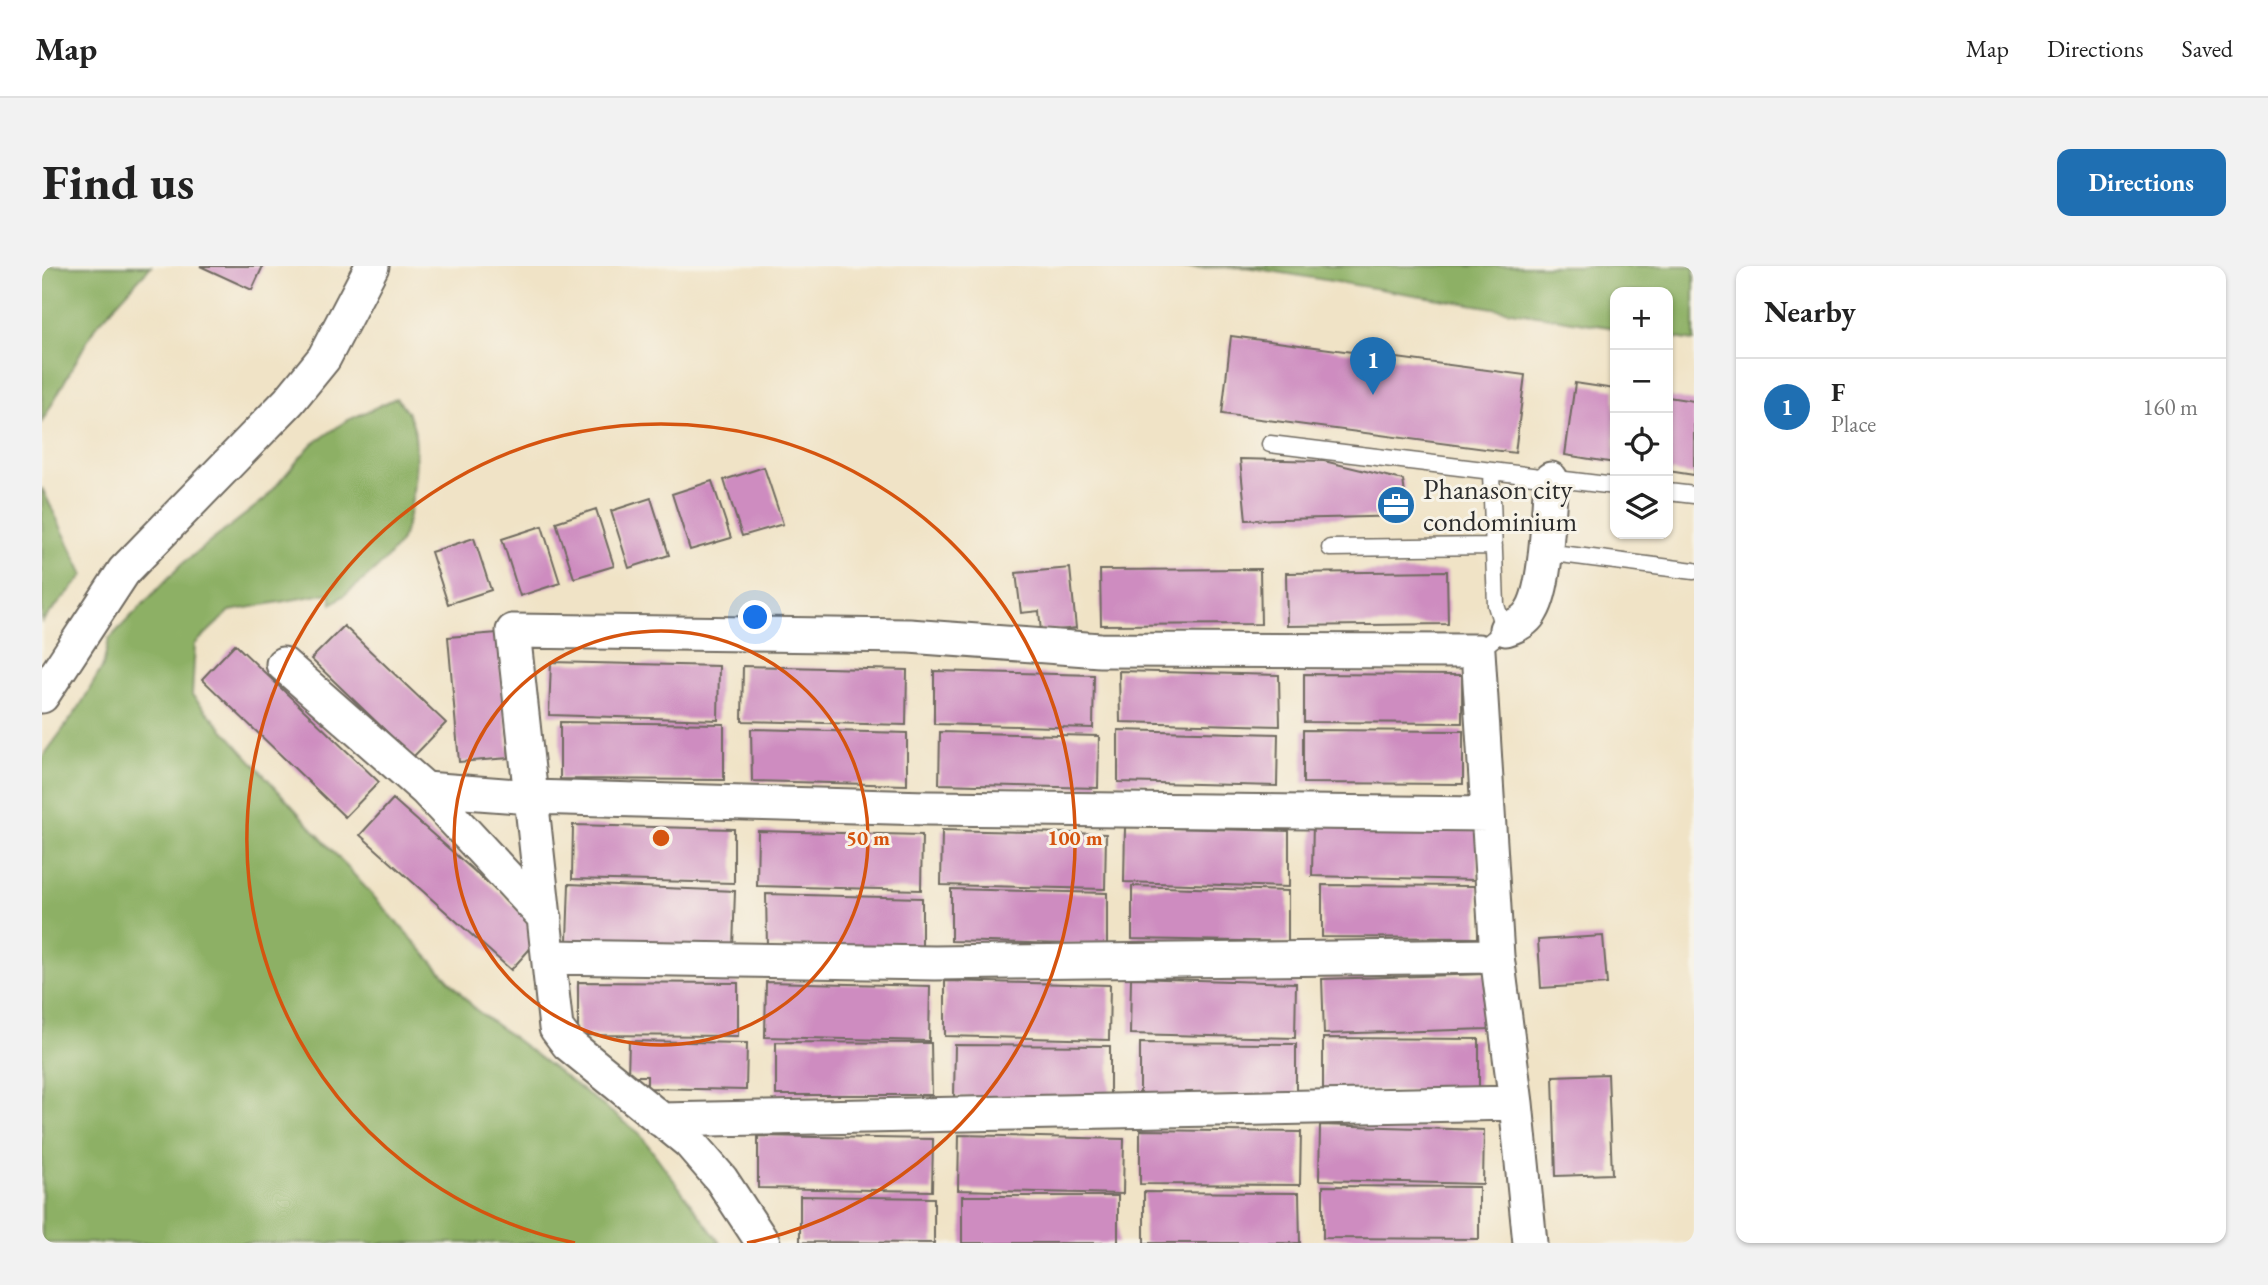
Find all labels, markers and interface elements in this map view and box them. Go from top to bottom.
text: Map [35,27,97,70]
text: Map [1966,33,2009,64]
text: Directions [2047,33,2144,64]
text: Saved [2182,33,2233,64]
button: Directions [2057,149,2226,216]
text: Find us [42,150,194,214]
map controls [1610,287,1673,539]
button: + [1610,287,1673,350]
text: Nearby [1764,292,1856,331]
pin: 1 [1350,337,1396,395]
button: − [1610,350,1673,413]
text: F [1831,375,1845,409]
text: 1 [1781,392,1793,422]
text: 160 m [2142,392,2198,422]
text: Place [1831,409,1876,439]
button: locate [1610,413,1673,476]
place label: Phanason city condominium [1423,471,1578,539]
button: layers [1610,476,1673,539]
office icon: Phanason city condominium [1375,484,1417,526]
your location [738,600,772,634]
text: 50 m [846,824,890,851]
text: 100 m [1047,824,1103,851]
centre of rings [649,826,673,850]

